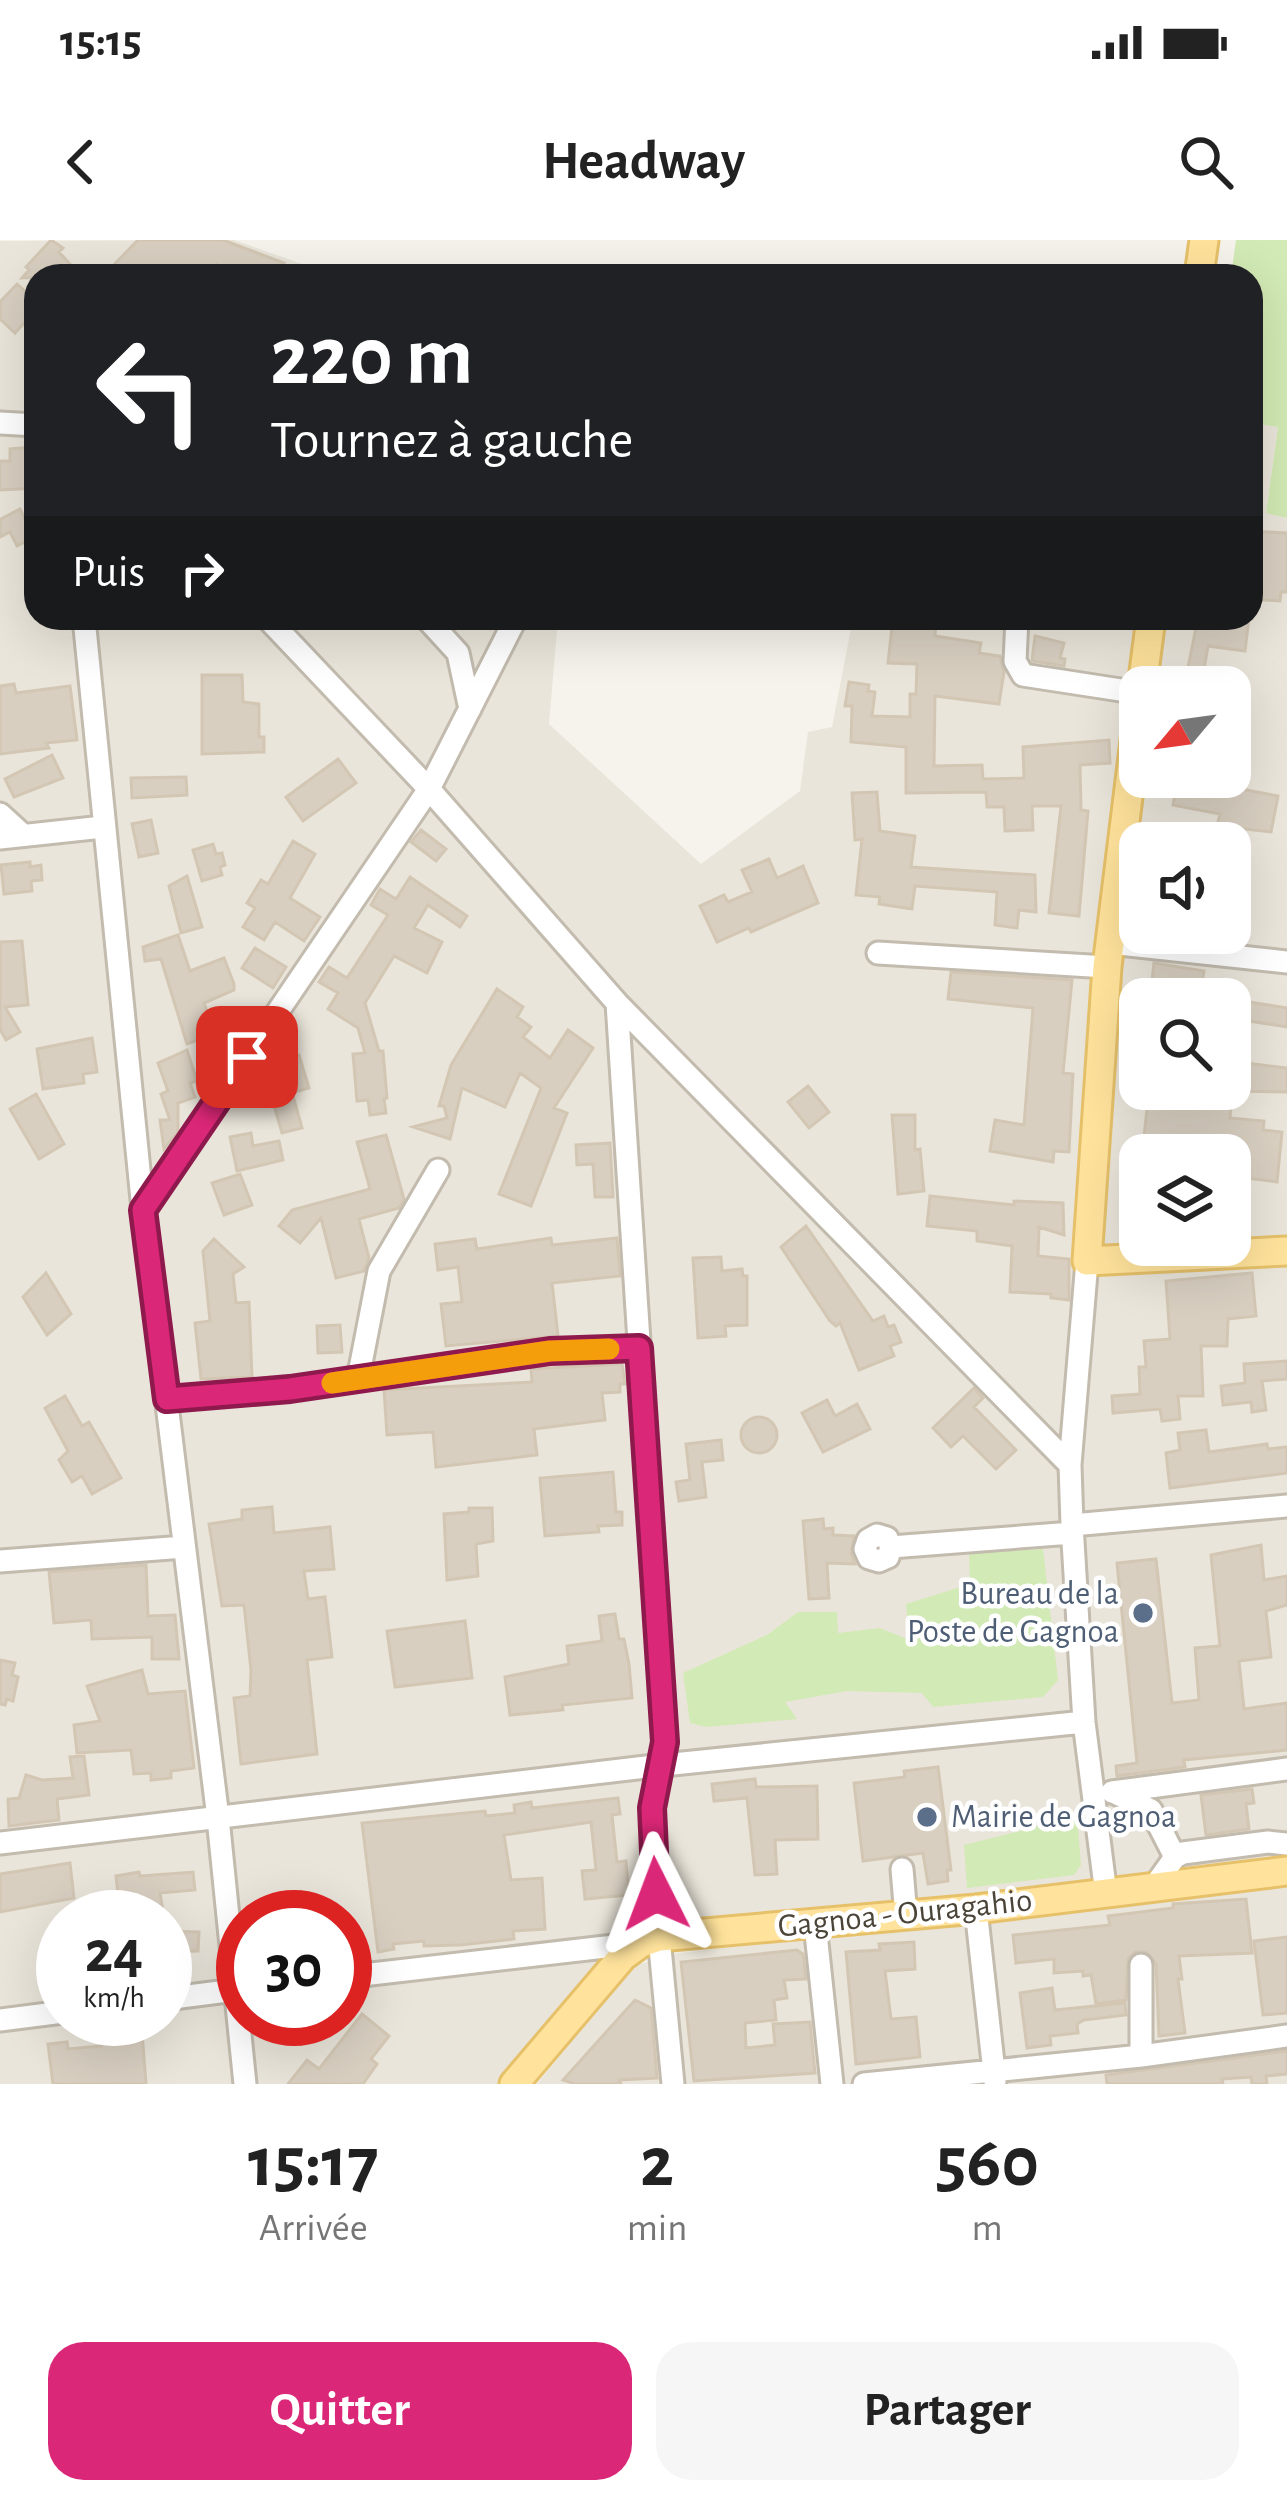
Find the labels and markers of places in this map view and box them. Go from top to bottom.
pin [196,1006,298,1108]
place label: Bureau de la Poste de Gagnoa [907,1578,1119,1649]
marker: Bureau de la Poste de Gagnoa [1130,1600,1156,1626]
place label: Mairie de Gagnoa [951,1801,1176,1834]
marker: Mairie de Gagnoa [914,1804,940,1830]

